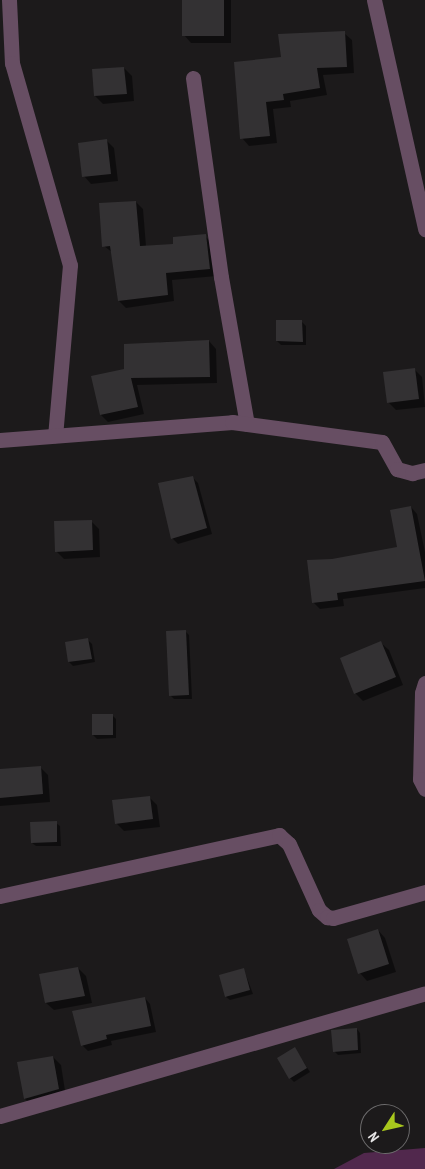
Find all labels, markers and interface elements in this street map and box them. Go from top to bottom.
north arrow [360,1104,410,1154]
text: N [364,1129,383,1145]

